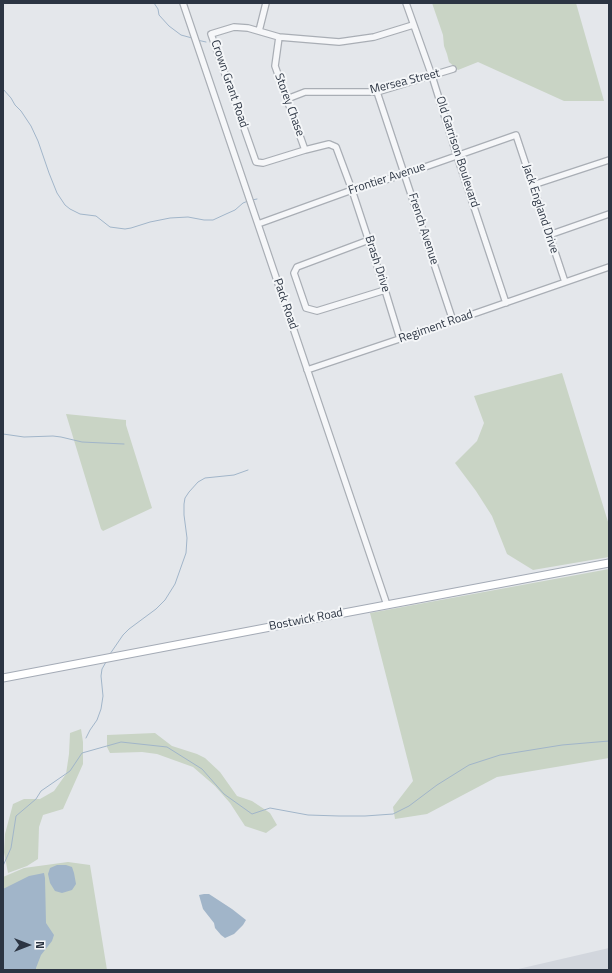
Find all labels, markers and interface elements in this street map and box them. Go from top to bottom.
street label: Crown Grant Road [207,38,251,130]
street label: Mersea Street [369,66,441,98]
street label: Storey Chase [271,72,307,138]
street label: Old Garrison Boulevard [432,95,482,209]
street label: Frontier Avenue [347,160,427,198]
street label: Jack England Drive [519,163,561,255]
street label: French Avenue [405,191,441,267]
street label: Brash Drive [361,234,393,294]
street label: Pack Road [270,277,300,331]
street label: Regiment Road [397,308,475,346]
street label: Bostwick Road [268,606,344,634]
north arrow [8,925,48,965]
text: N [32,941,48,949]

